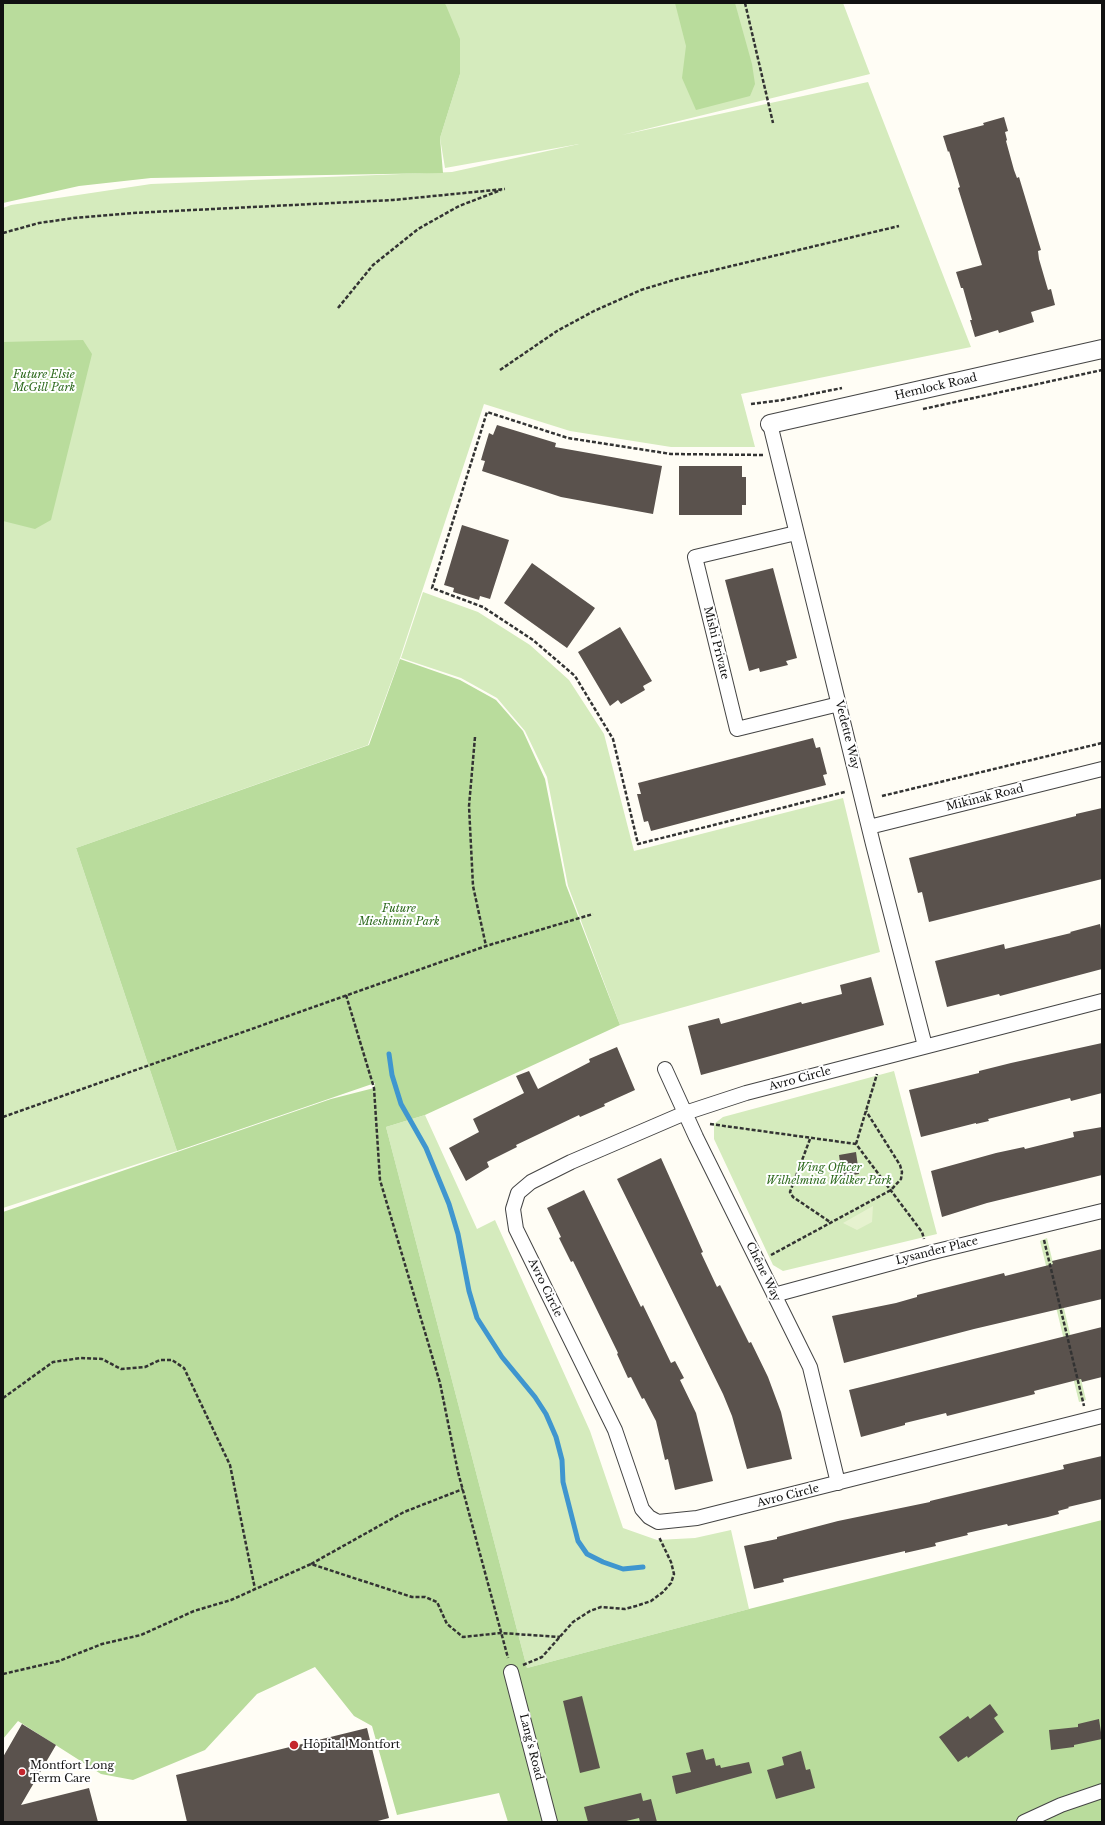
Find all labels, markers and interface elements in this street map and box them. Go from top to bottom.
park label: Future Elsie McGill Park [13,368,75,394]
street label: Hemlock Road [894,371,978,403]
street label: Mishi Private [701,605,731,681]
street label: Vedette Way [832,699,862,771]
street label: Mikinak Road [945,782,1025,814]
park label: Future Mieshimin Park [358,902,440,928]
street label: Avro Circle [768,1064,832,1094]
park label: Wing Officer Wilhelmina Walker Park [766,1161,892,1187]
street label: Lysander Place [895,1234,979,1268]
street label: Chêne Way [743,1240,783,1304]
street label: Avro Circle [525,1257,565,1319]
street label: Avro Circle [756,1482,820,1510]
street label: Lang's Road [516,1712,546,1782]
place label: Hôpital Montfort [303,1738,400,1752]
marker: Hôpital Montfort [288,1739,300,1751]
place label: Montfort Long Term Care [30,1759,114,1785]
marker: Montfort Long Term Care [17,1767,27,1777]

